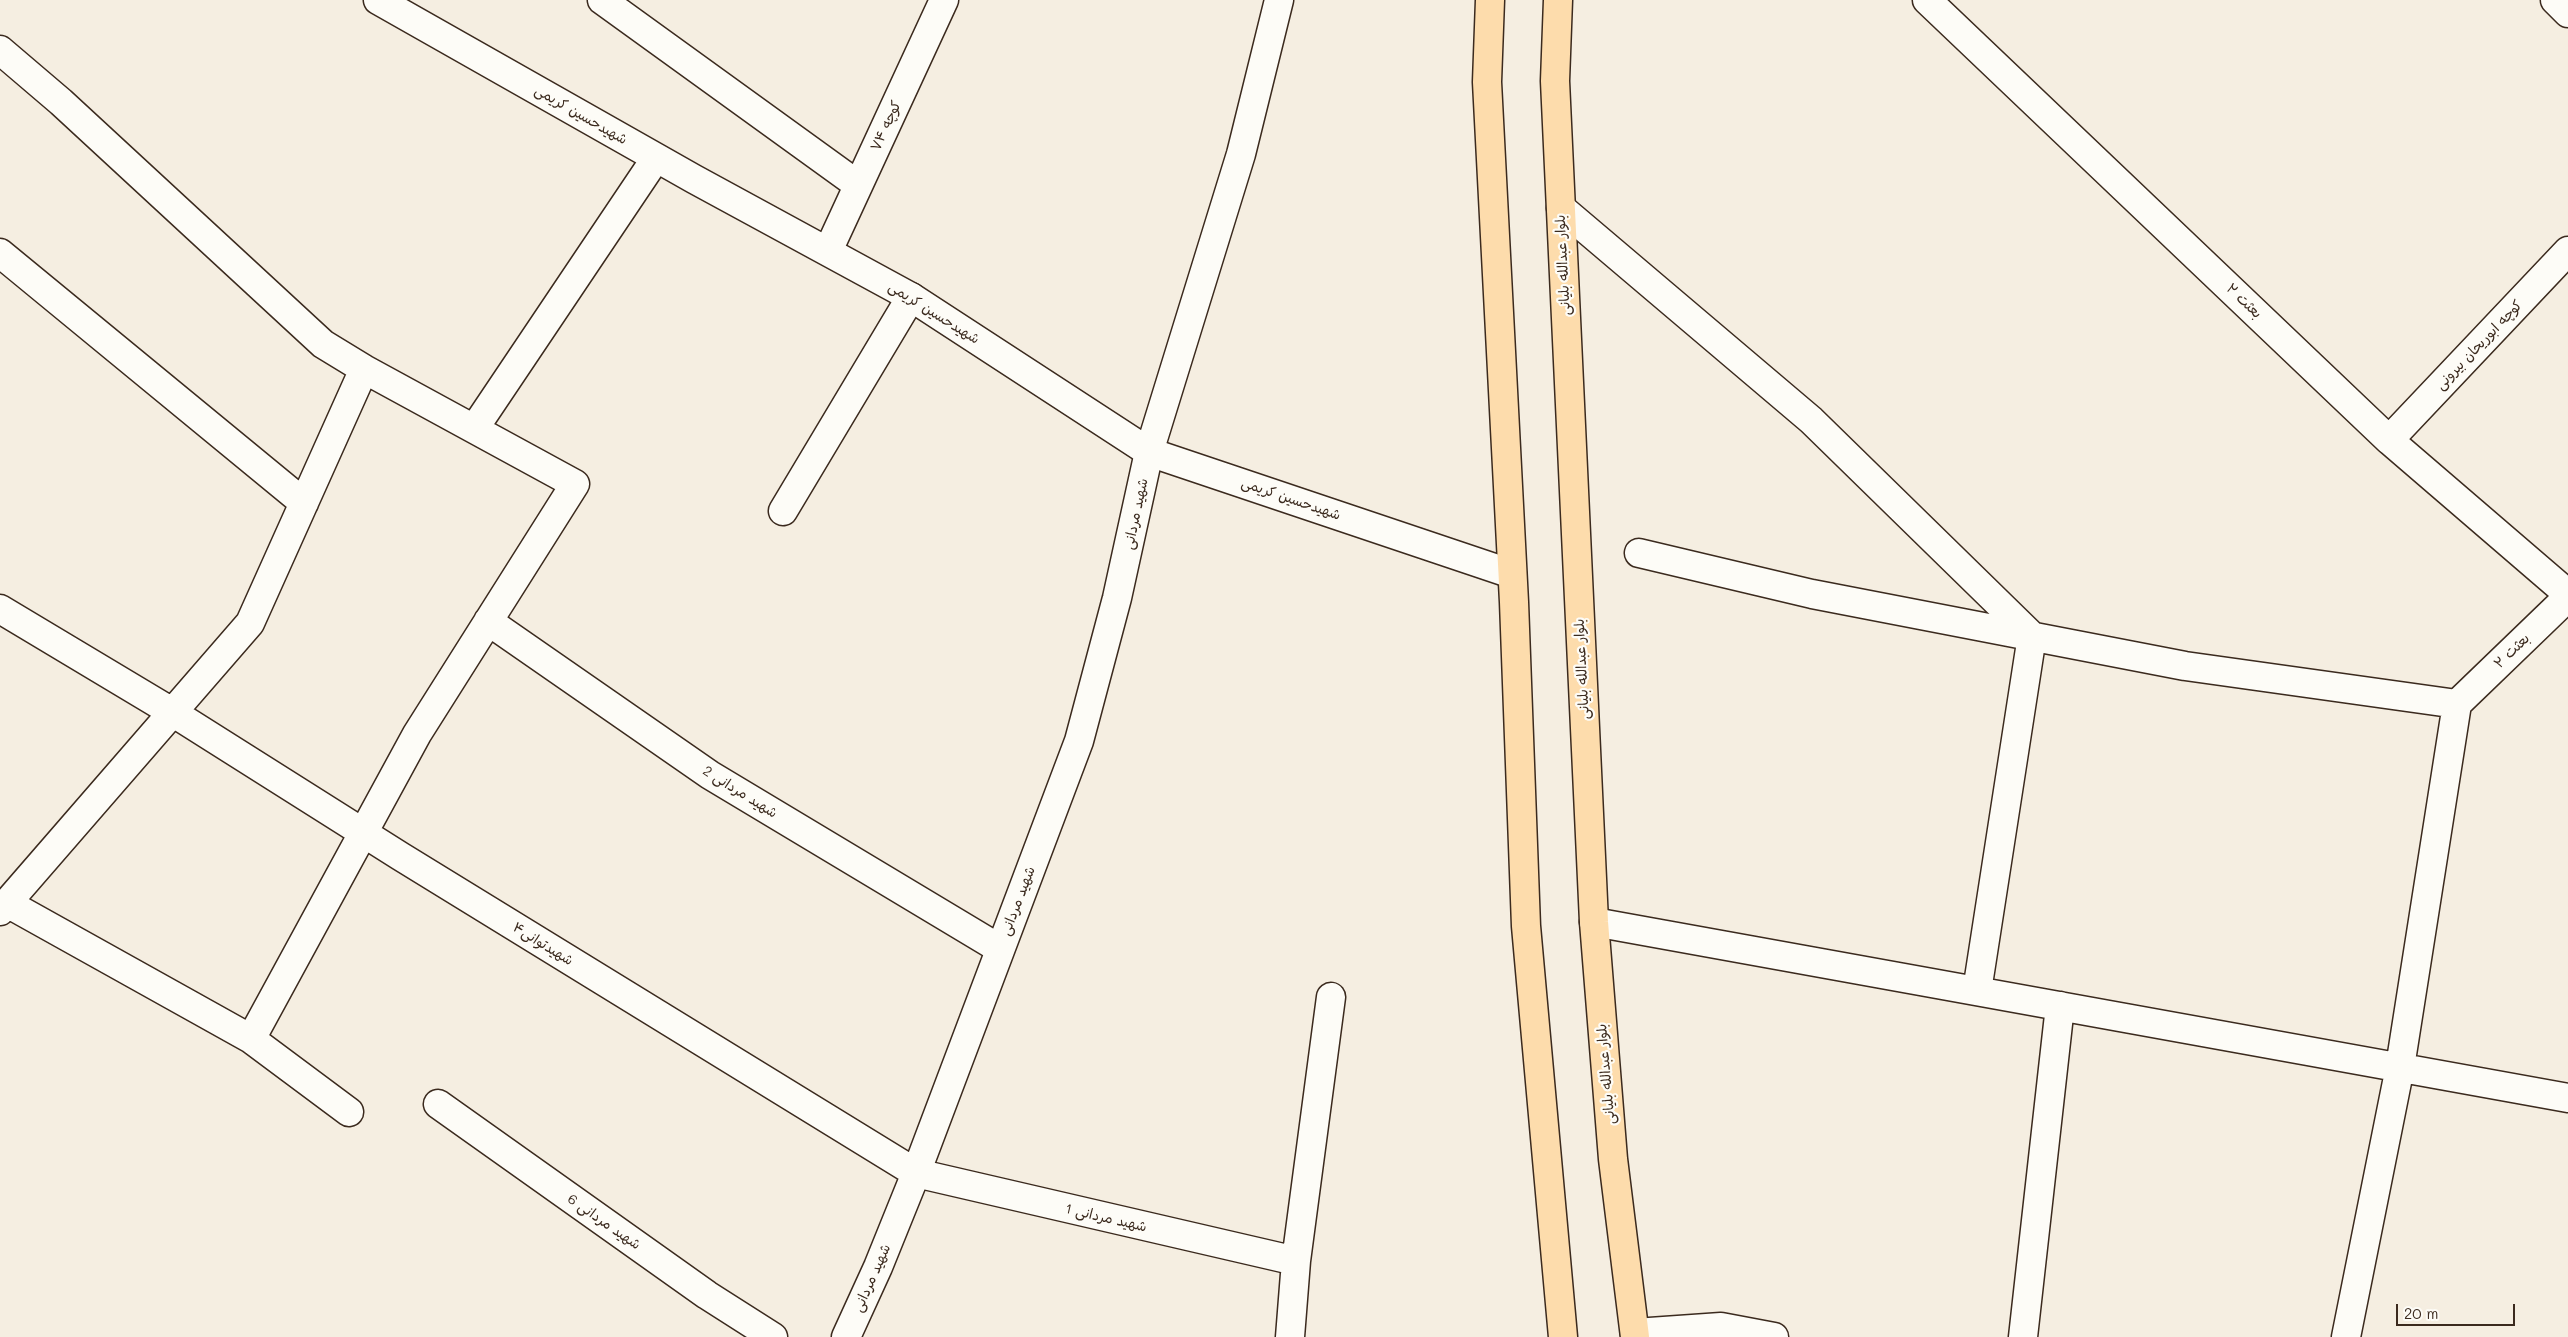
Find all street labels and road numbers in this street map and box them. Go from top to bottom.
street label: شهیدحسین کریمی [532,82,630,148]
street label: کوچه ۷۴ [867,98,905,154]
street label: بلوار عبدالله بلیانی [1552,214,1574,316]
street label: شهیدحسین کریمی [885,278,983,348]
street label: بعثت ۲ [2223,280,2265,322]
street label: کوچه ابوریحان بیرونی [2432,297,2526,393]
street label: شهیدحسین کریمی [1239,474,1343,524]
street label: شهید مردانی [1120,477,1152,551]
street label: بلوار عبدالله بلیانی [1571,618,1593,720]
street label: بعثت ۲ [2491,630,2533,672]
street label: شهید مردانی 2 [700,762,780,822]
street label: شهید مردانی [997,864,1039,938]
street label: شهیدتوانی۴ [510,919,576,969]
street label: بلوار عبدالله بلیانی [1593,1023,1619,1125]
street label: شهید مردانی 6 [564,1191,644,1253]
street label: شهید مردانی 1 [1064,1200,1148,1236]
street label: شهید مردانی [850,1241,894,1315]

